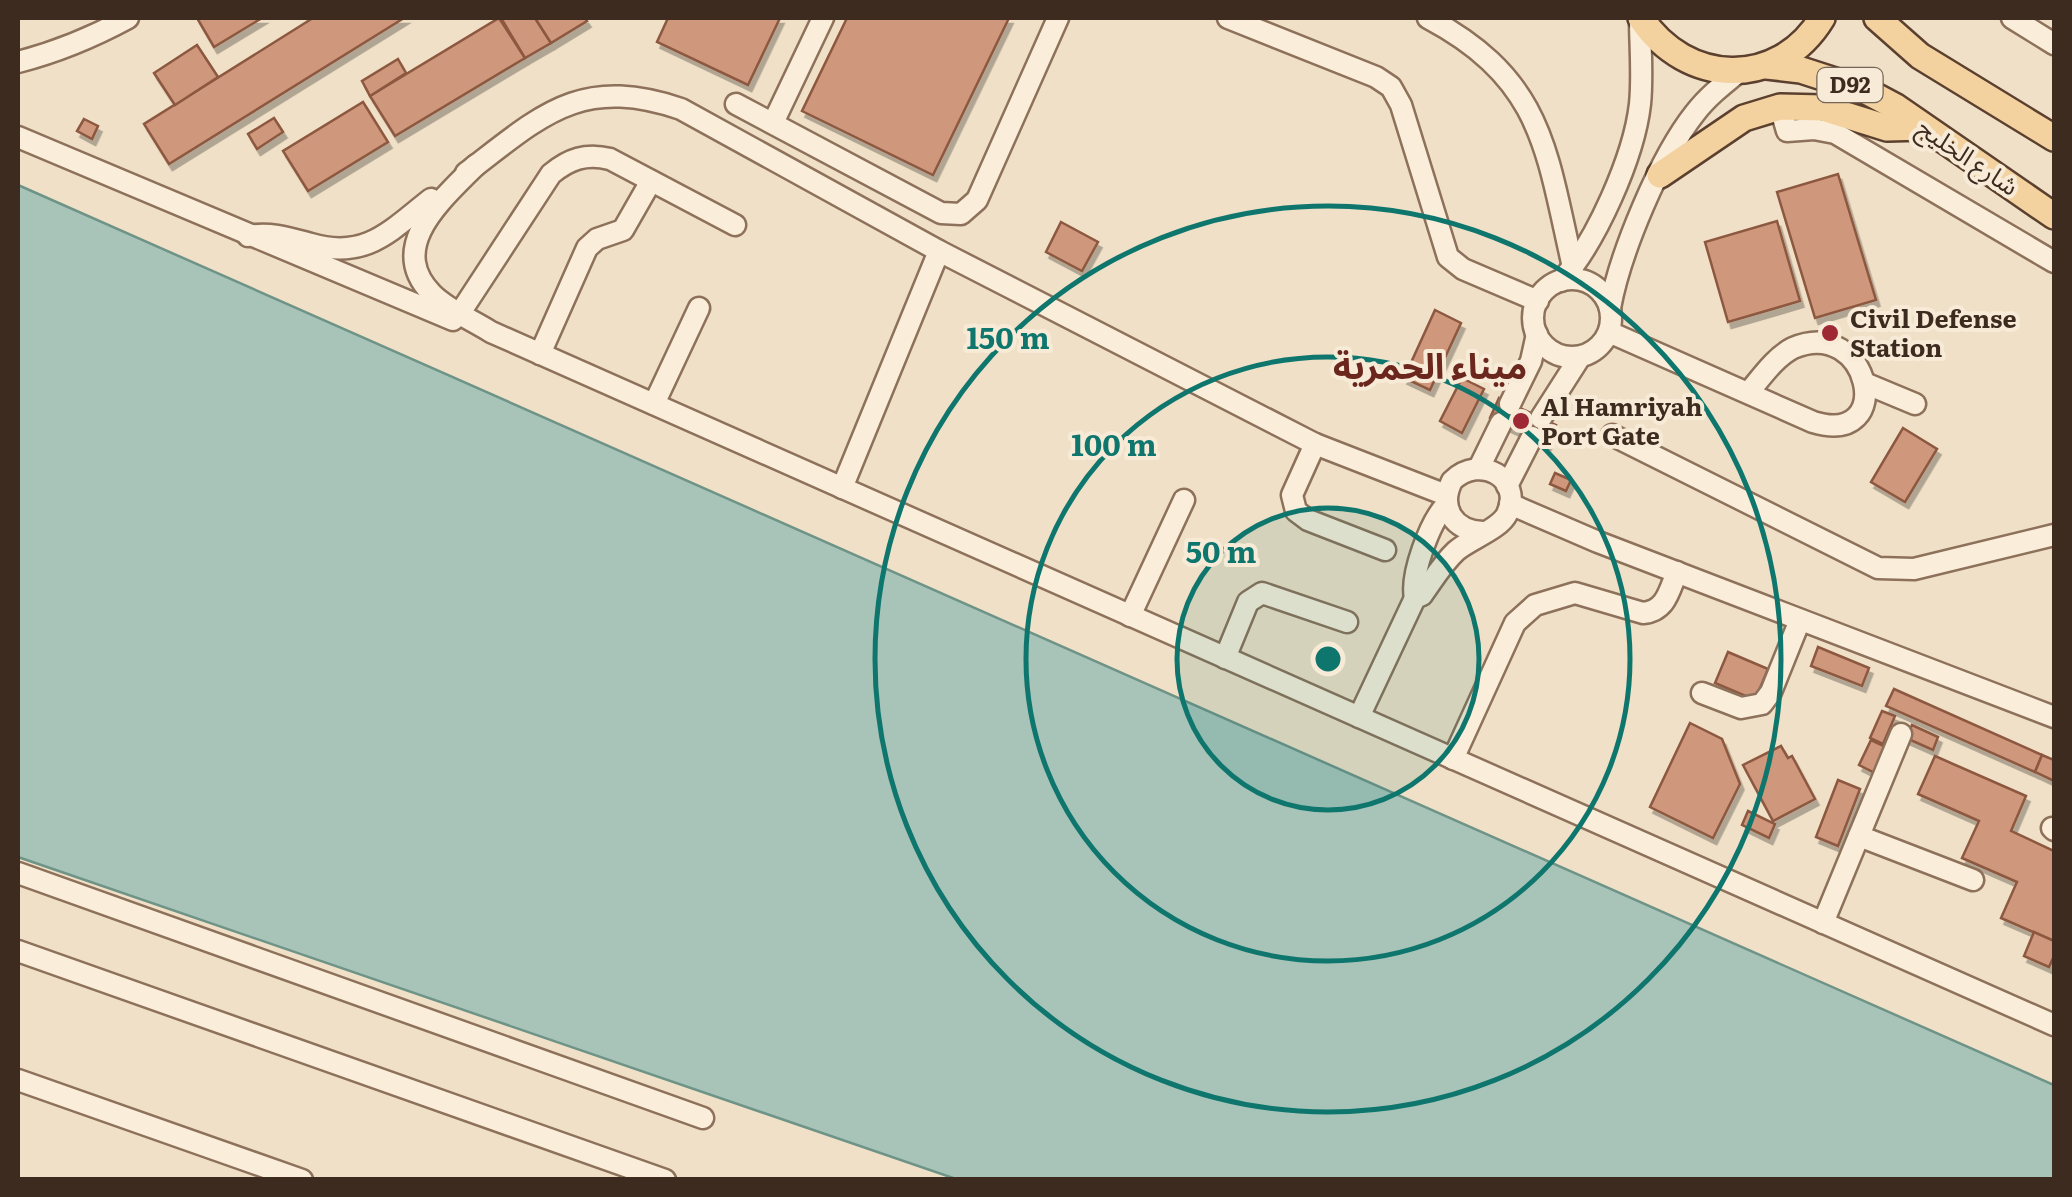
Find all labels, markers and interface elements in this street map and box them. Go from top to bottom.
road number: D92 [1818,68,1882,102]
street label: شارع الخليج [1910,108,2027,205]
place label: Civil Defense Station [1850,299,2017,365]
text: 150 m [966,314,1050,358]
marker: Civil Defense Station [1819,322,1841,344]
district label: ميناء الحمرية [1333,338,1527,390]
place label: Al Hamriyah Port Gate [1541,387,1702,453]
marker: Al Hamriyah Port Gate [1510,410,1532,432]
text: 100 m [1071,421,1157,465]
text: 50 m [1186,528,1256,572]
centre of rings [1310,641,1346,677]

